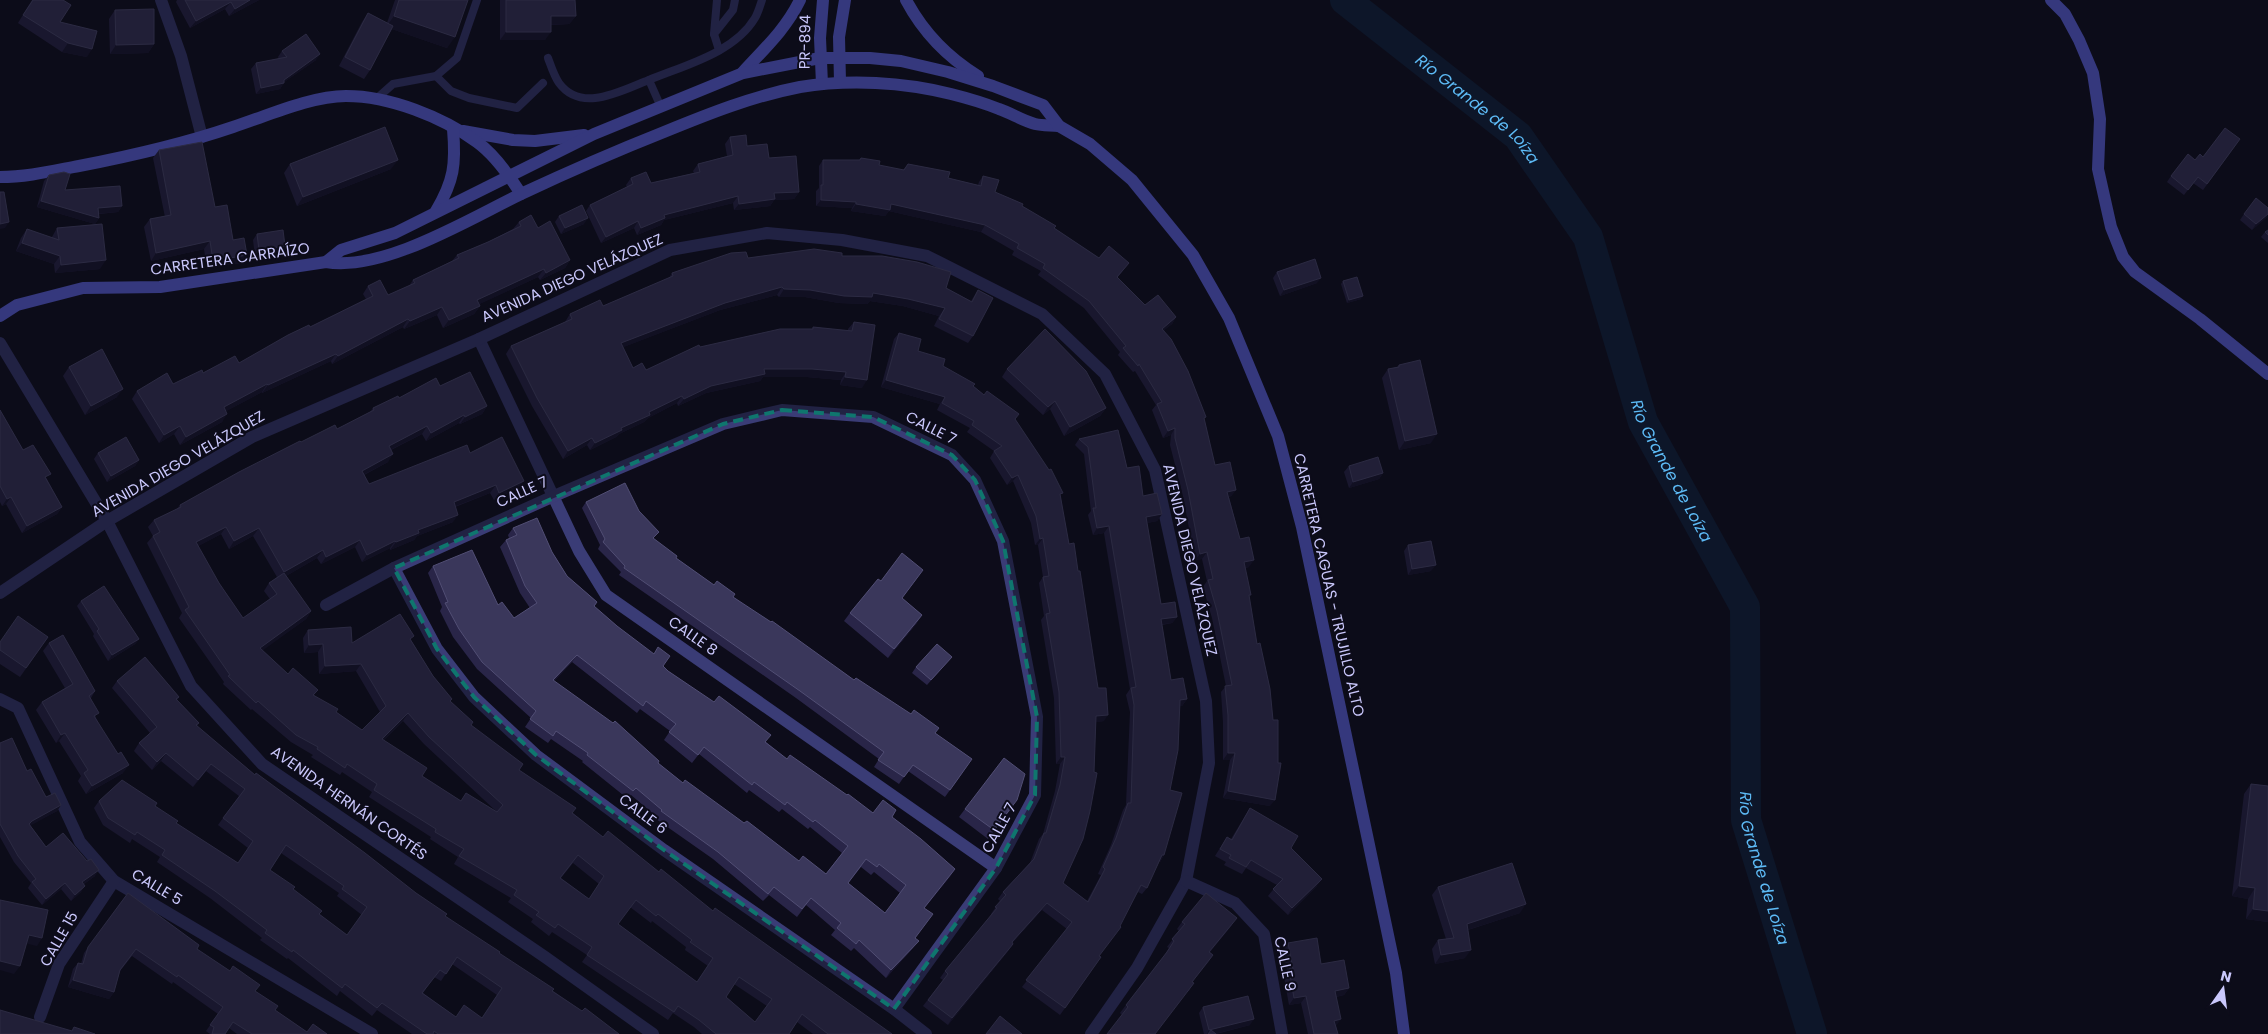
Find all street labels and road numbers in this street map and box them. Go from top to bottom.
street label: PR-894 [794,15,815,69]
street label: AVENIDA DIEGO VELÁZQUEZ [478,228,666,327]
street label: CARRETERA CARRAÍZO [149,237,311,280]
street label: AVENIDA DIEGO VELÁZQUEZ [87,405,268,522]
street label: CALLE 7 [902,406,960,449]
street label: CARRETERA CAGUAS - TRUJILLO ALTO [1289,451,1370,719]
street label: AVENIDA DIEGO VELÁZQUEZ [1158,462,1223,658]
street label: CALLE 7 [493,471,551,512]
street label: CALLE 8 [664,611,722,660]
street label: AVENIDA HERNÁN CORTÉS [267,741,432,865]
street label: CALLE 6 [615,788,672,839]
street label: CALLE 7 [976,799,1021,857]
street label: CALLE 5 [128,863,187,910]
street label: CALLE 15 [34,907,83,970]
street label: CALLE 9 [1269,934,1302,993]

